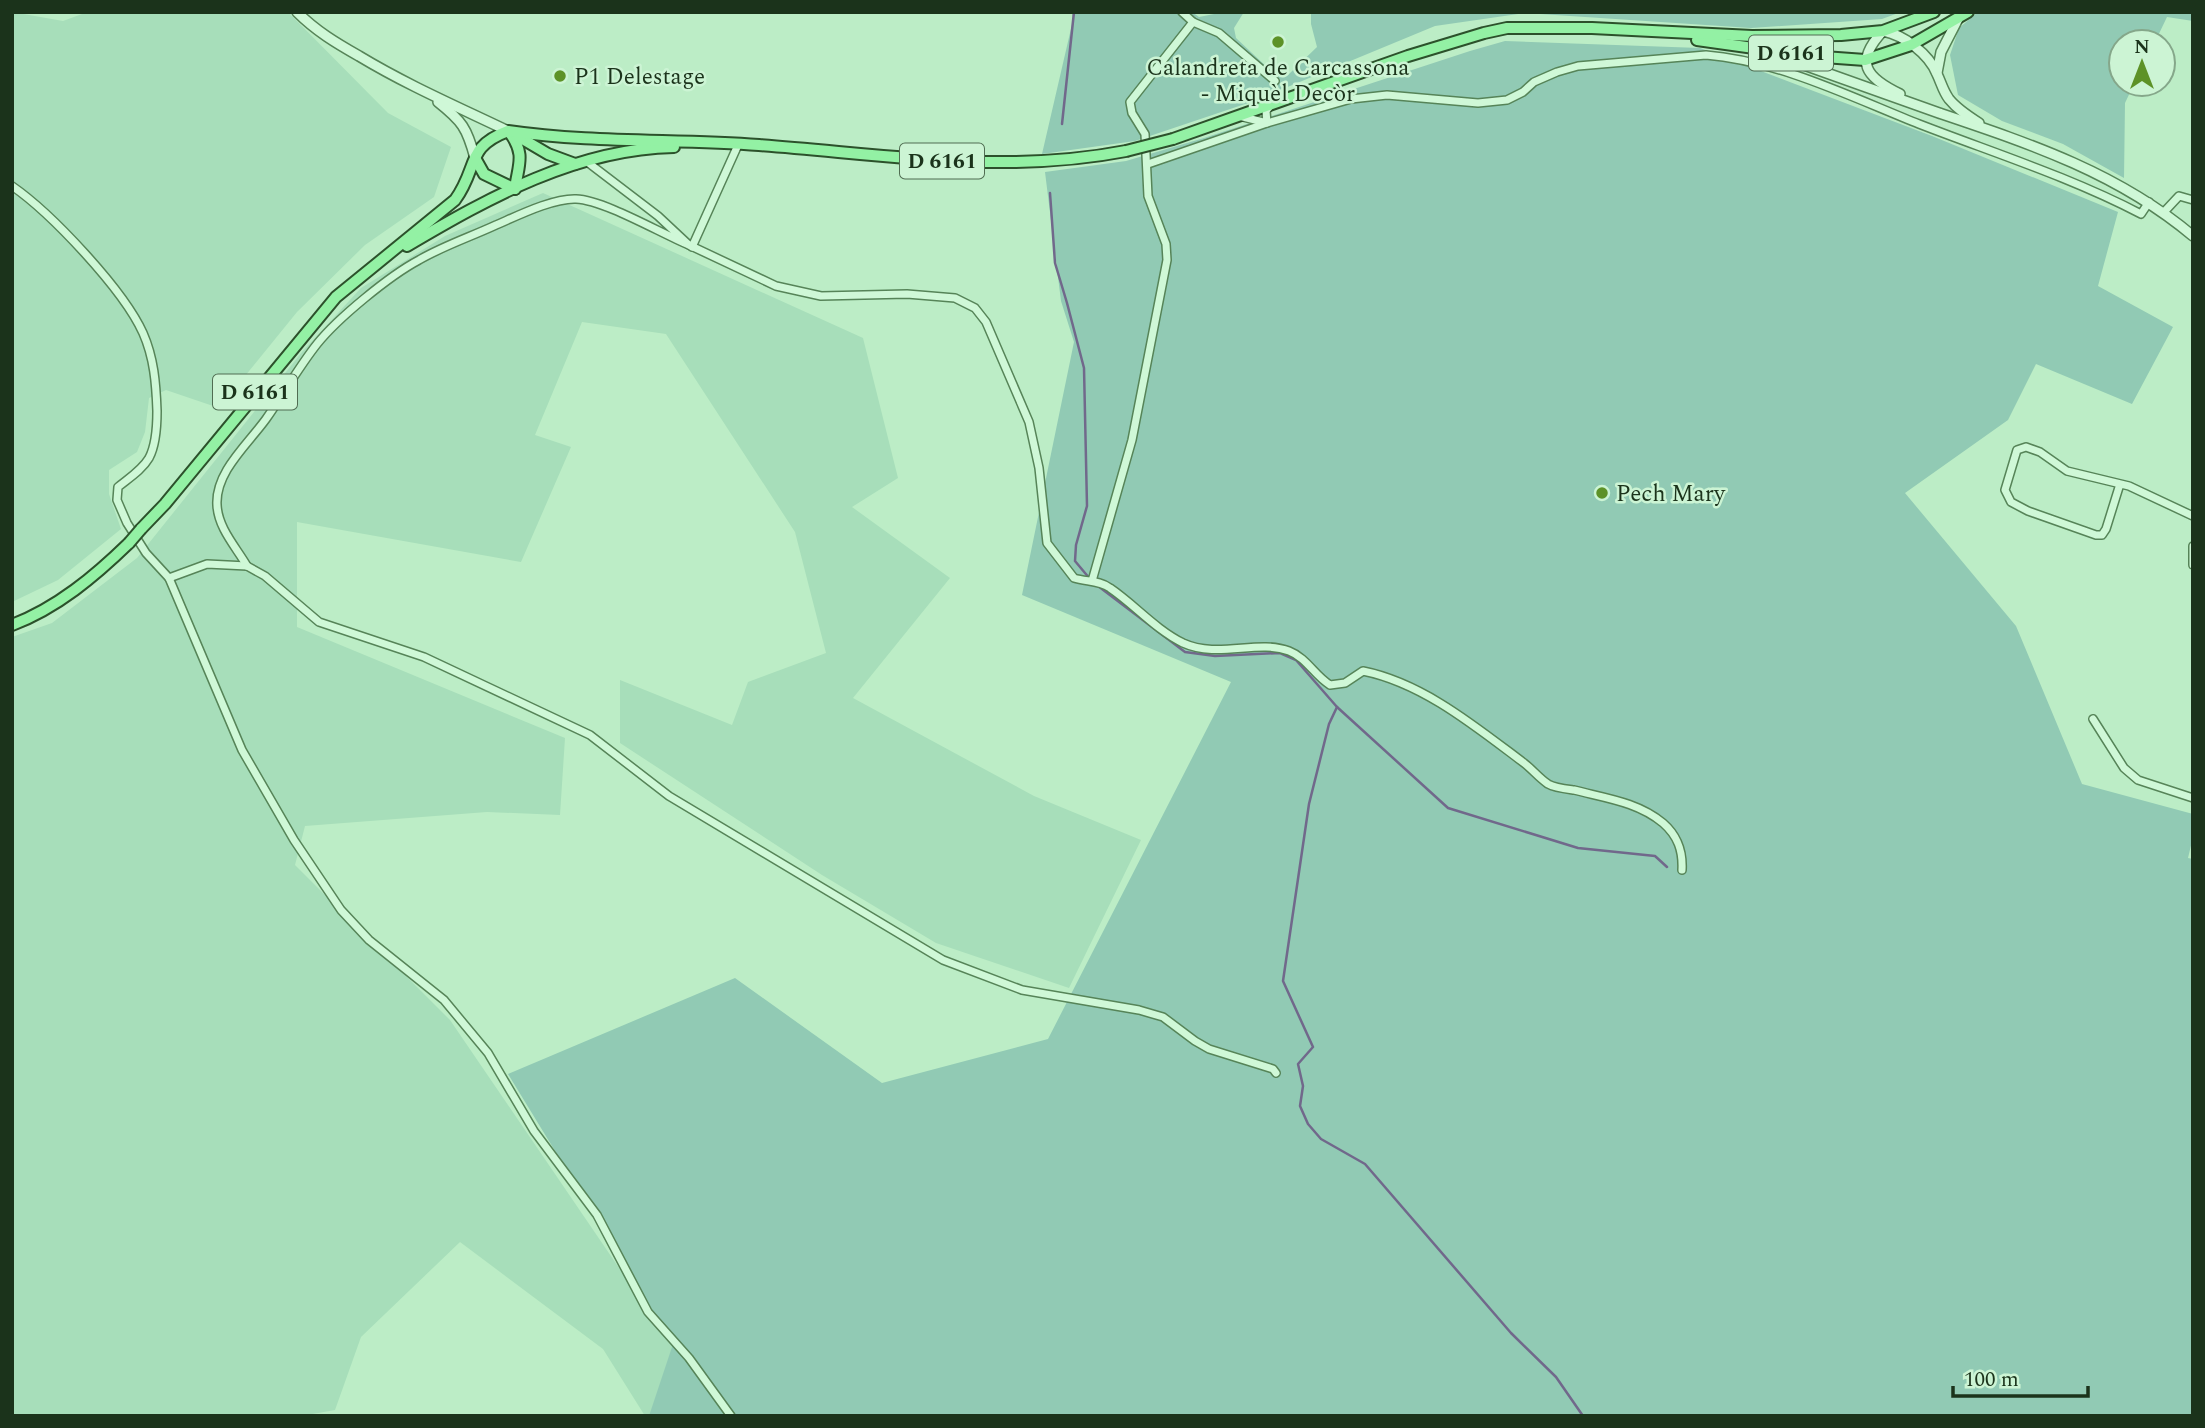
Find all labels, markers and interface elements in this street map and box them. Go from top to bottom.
north arrow [2107,28,2177,98]
text: N [2134,33,2150,62]
marker: Calandreta de Carcassona - Miquèl Decòr [1270,34,1286,50]
road number: D 6161 [1749,36,1833,70]
place label: Calandreta de Carcassona - Miquèl Decòr [1146,51,1410,112]
place label: P1 Delestage [574,60,705,95]
marker: P1 Delestage [552,68,568,84]
road number: D 6161 [900,144,984,178]
road number: D 6161 [213,374,297,410]
place label: Pech Mary [1616,477,1726,512]
marker: Pech Mary [1594,485,1610,501]
scale bar [1953,1354,2088,1398]
text: 100 m [1964,1364,2019,1396]

